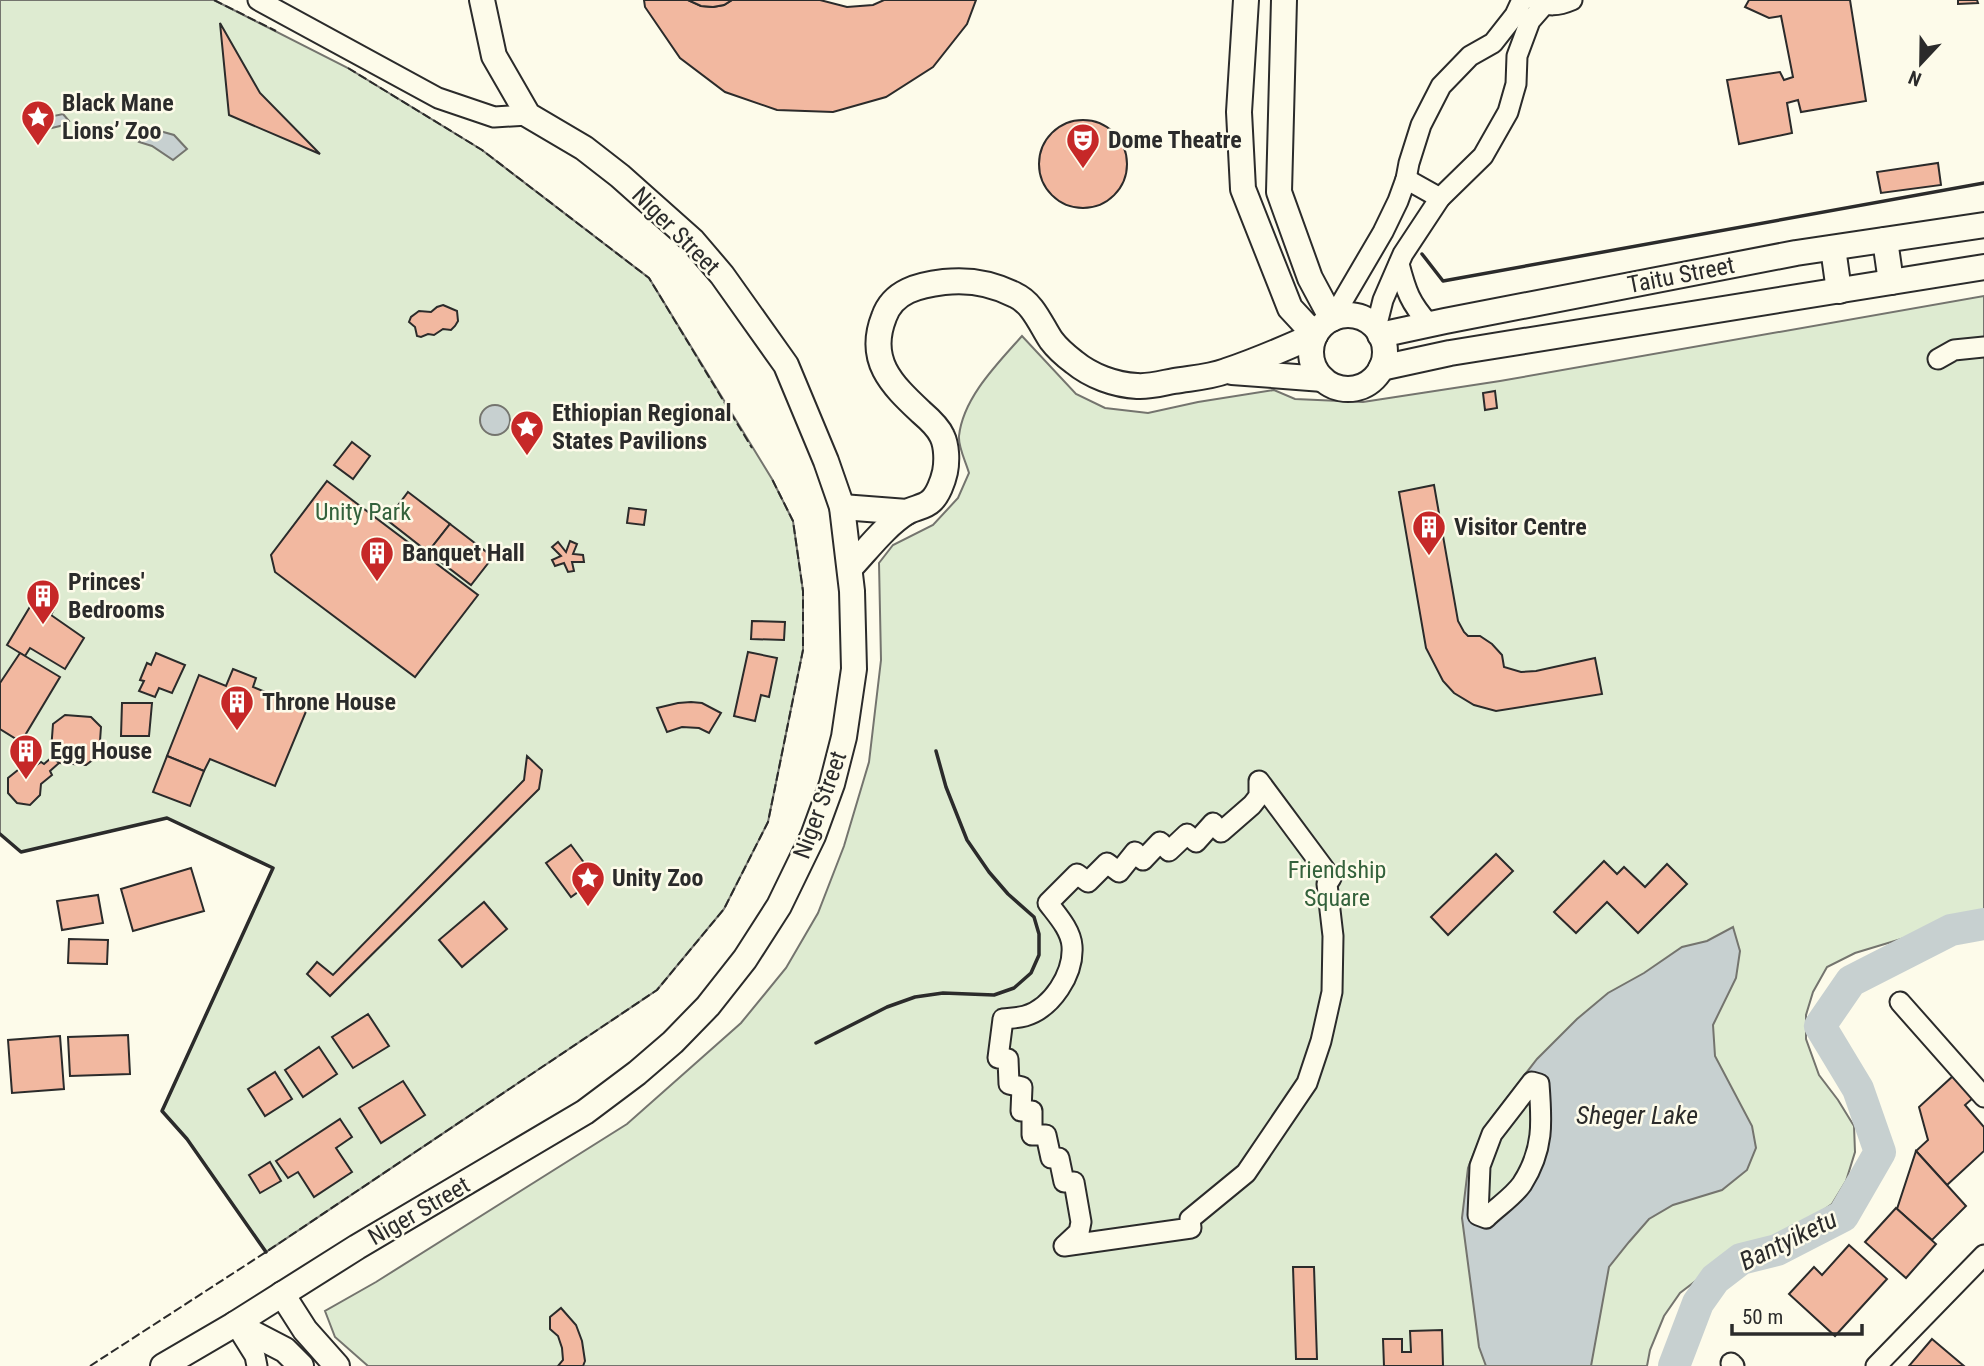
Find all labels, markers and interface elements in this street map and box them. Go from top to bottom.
north arrow [1886,28,1956,98]
text: N [1905,65,1925,91]
place label: Black Mane Lions’ Zoo [62,89,174,145]
place icon: Black Mane Lions’ Zoo [19,98,57,147]
theatre icon: Dome Theatre [1064,121,1102,170]
place label: Dome Theatre [1108,126,1242,154]
street label: Niger Street [626,181,726,281]
street label: Taitu Street [1625,251,1737,299]
place label: Ethiopian Regional States Pavilions [552,399,732,455]
place icon: Ethiopian Regional States Pavilions [508,408,546,457]
park label: Unity Park [315,498,411,526]
building icon: Visitor Centre [1410,508,1448,557]
place label: Visitor Centre [1454,513,1587,541]
building icon: Banquet Hall [358,534,396,583]
place label: Banquet Hall [402,539,525,567]
place label: Princes' Bedrooms [68,568,165,624]
building icon: Princes' Bedrooms [24,577,62,626]
building icon: Throne House [218,683,256,732]
place label: Throne House [262,688,396,716]
building icon: Egg House [7,732,45,781]
place label: Egg House [50,737,152,765]
street label: Niger Street [788,747,852,863]
park label: Friendship Square [1288,856,1386,912]
place icon: Unity Zoo [569,859,607,908]
place label: Unity Zoo [612,864,704,892]
water label: Sheger Lake [1576,1100,1698,1130]
street label: Niger Street [363,1171,475,1251]
water label: Bantyiketu [1735,1204,1841,1276]
scale bar [1732,1292,1862,1336]
text: 50 m [1742,1305,1783,1329]

